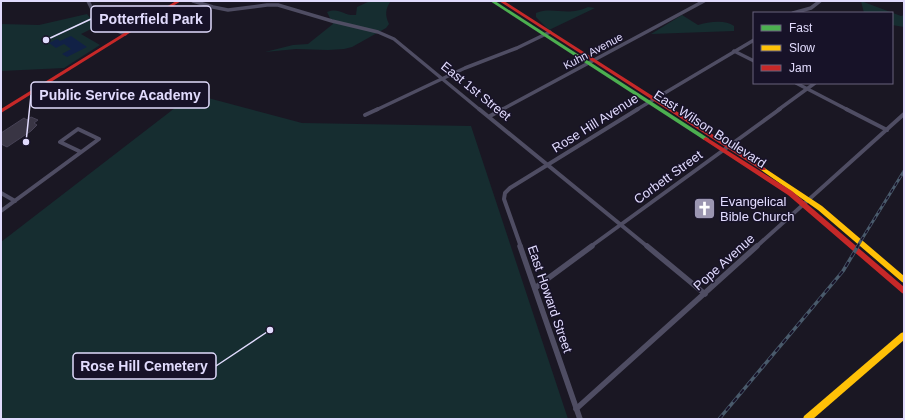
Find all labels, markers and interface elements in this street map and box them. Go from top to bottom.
callout: Potterfield Park [91,6,211,32]
text: Potterfield Park [99,11,203,27]
legend [753,12,893,84]
text: Fast [789,21,813,35]
street label: Kuhn Avenue [561,30,625,72]
text: Slow [789,41,815,55]
street label: East 1st Street [438,58,514,124]
text: Jam [789,61,812,75]
callout: Public Service Academy [31,82,209,108]
text: Public Service Academy [39,87,201,103]
street label: East Wilson Boulevard [651,87,769,171]
street label: Rose Hill Avenue [549,90,641,156]
street label: Corbett Street [631,147,705,207]
place label: Evangelical Bible Church [720,194,794,224]
church icon: Evangelical Bible Church [692,195,718,221]
street label: Pope Avenue [690,231,758,293]
street label: East Howard Street [525,243,576,355]
callout: Rose Hill Cemetery [73,353,216,379]
text: Rose Hill Cemetery [80,358,208,374]

